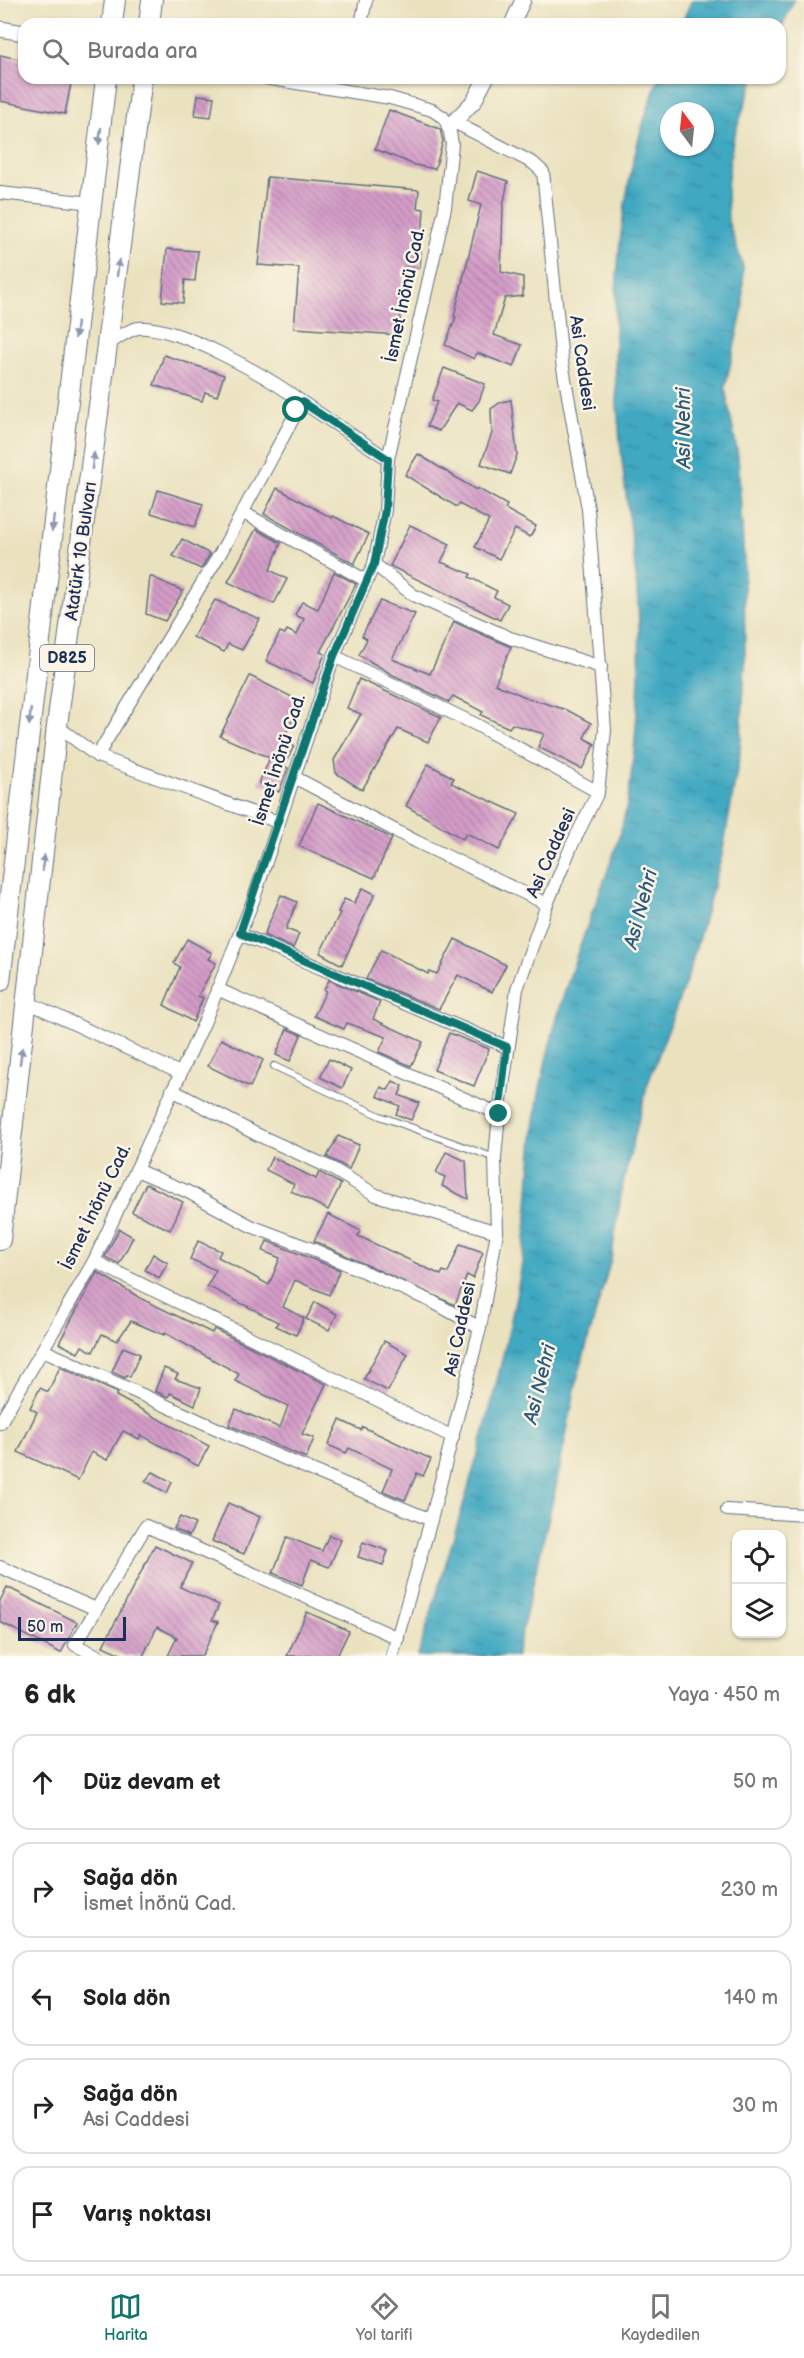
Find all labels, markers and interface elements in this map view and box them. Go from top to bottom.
search box [18,18,786,84]
icon: search [39,35,72,68]
text: Burada ara [87,38,198,65]
north arrow [660,102,714,156]
one-way arrow [95,127,104,146]
street label: İsmet İnönü Cad. [379,225,430,364]
one-way arrow [114,258,123,277]
street label: Asi Caddesi [565,314,599,412]
one-way arrow [72,320,81,339]
water label: Asi Nehri [672,386,696,470]
route start [282,396,308,422]
one-way arrow [89,451,98,470]
street label: Atatürk 10 Bulvarı [61,480,101,622]
one-way arrow [48,514,58,533]
road number: D825 [40,645,94,671]
street label: İsmet İnönü Cad. [247,691,310,829]
one-way arrow [25,708,35,727]
street label: Asi Caddesi [522,805,580,901]
one-way arrow [39,853,48,872]
water label: Asi Nehri [619,866,663,952]
one-way arrow [16,1047,26,1066]
route end [485,1100,511,1126]
street label: İsmet İnönü Cad. [56,1140,136,1273]
street label: Asi Caddesi [440,1280,480,1378]
water label: Asi Nehri [518,1341,562,1427]
map controls [732,1530,786,1638]
button: locate [732,1530,786,1584]
button: layers [732,1584,786,1638]
scale bar [18,1614,126,1642]
text: 50 m [27,1618,63,1637]
text: 6 dk [24,1680,76,1711]
text: Yaya · 450 m [668,1683,780,1707]
icon: ahead [26,1766,59,1799]
text: Düz devam et [83,1769,220,1796]
text: 50 m [733,1770,778,1794]
text: Sağa dön [83,1865,178,1892]
icon: right [26,1874,59,1907]
text: 230 m [721,1878,778,1902]
text: İsmet İnönü Cad. [83,1892,236,1916]
icon: left [26,1982,59,2015]
text: Sola dön [83,1985,171,2012]
text: 140 m [724,1986,778,2010]
text: Sağa dön [83,2081,178,2108]
icon: right [26,2090,59,2123]
text: 30 m [732,2094,778,2118]
text: Asi Caddesi [83,2108,189,2132]
icon: arrive [26,2198,59,2231]
text: Varış noktası [83,2201,211,2228]
tab: Harita [104,2290,148,2345]
tab: Yol tarifi [356,2290,412,2345]
tab: Kaydedilen [620,2290,700,2345]

